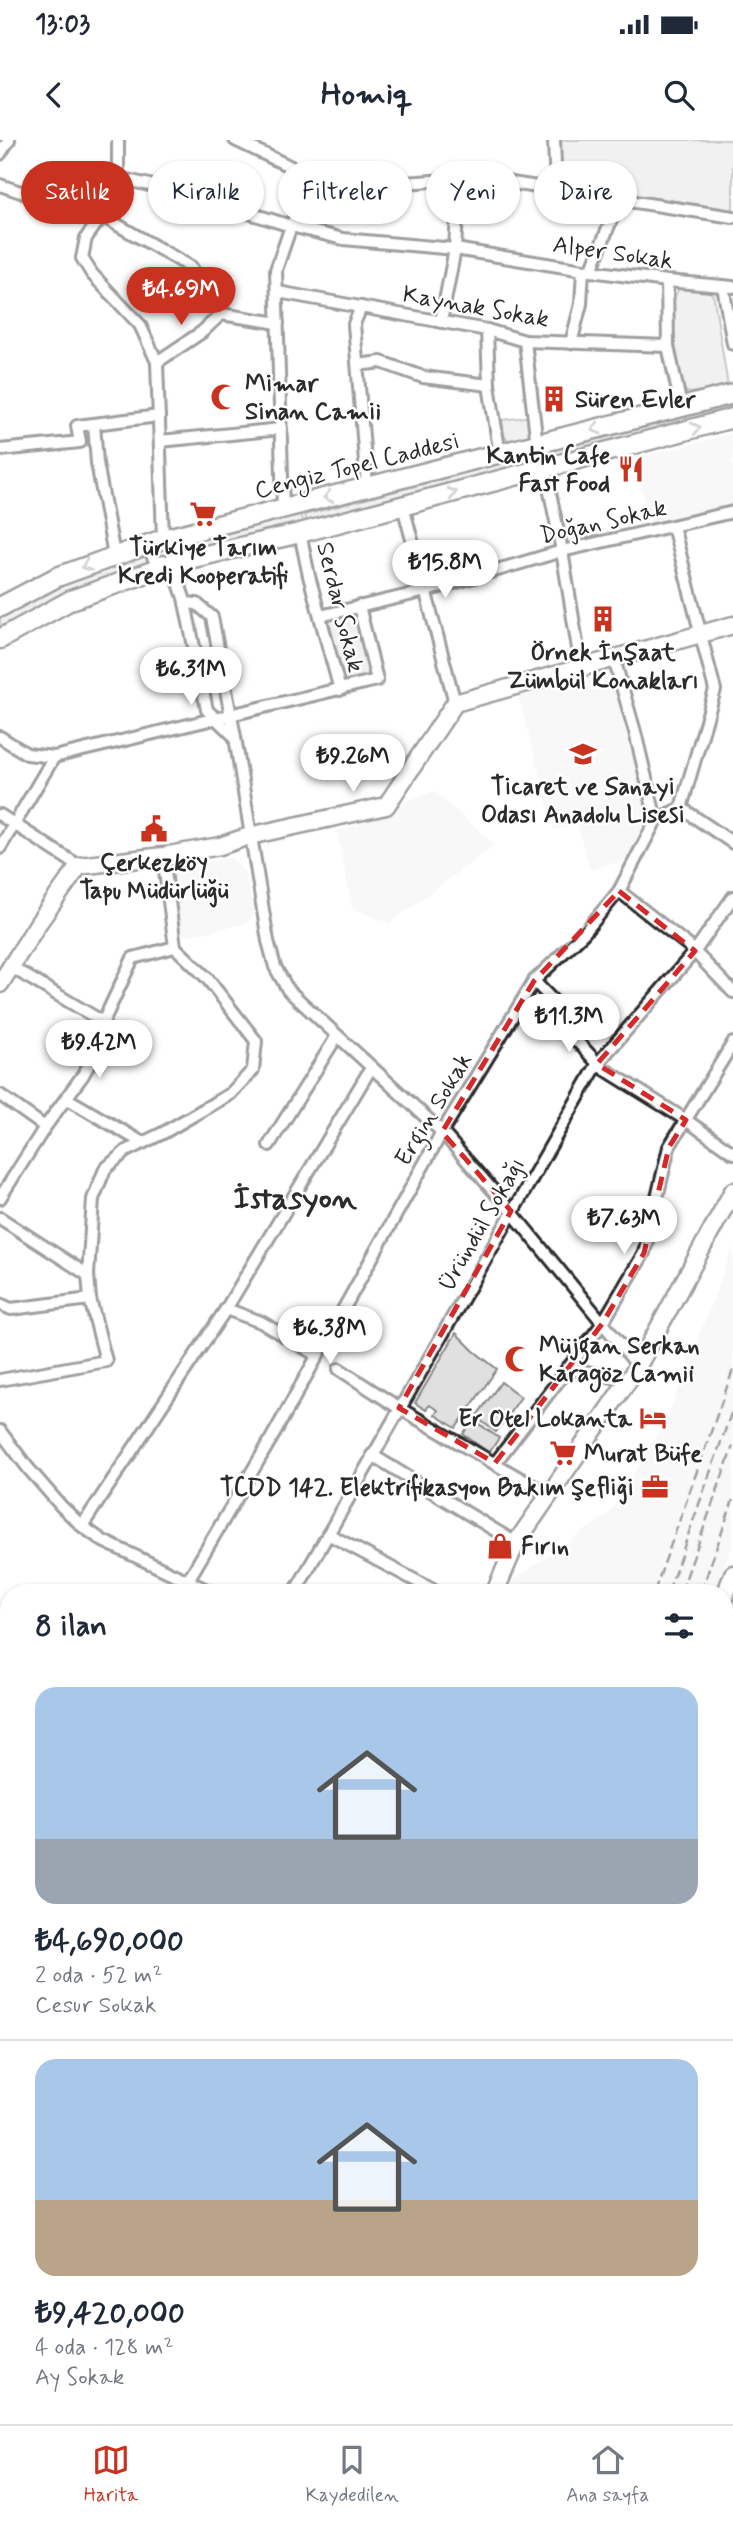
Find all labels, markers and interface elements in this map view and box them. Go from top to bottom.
text: 13:03 [35,8,90,42]
text: Homiq [321,74,412,116]
icon: back [35,76,73,114]
icon: search [660,76,698,114]
chip: Satılık [21,161,134,224]
chip: Kiralık [148,161,264,224]
chip: Filtreler [278,161,412,224]
chip: Yeni [426,161,520,224]
chip: Daire [534,161,637,224]
street label: Alper Sokak [551,230,675,277]
pin: ₺4.69M [124,268,238,327]
text: ₺4.69M [143,275,219,305]
street label: Kaynak Sokak [400,279,551,336]
place label: Mimar Sinan Camii [245,369,381,428]
mosque icon: Mimar Sinan Camii [209,382,239,412]
building icon: Süren Evler [539,384,569,414]
place label: Süren Evler [575,385,696,416]
one-way arrow [590,420,602,435]
one-way arrow [689,422,701,436]
street label: Cengiz Topel Caddesi [252,426,464,509]
place label: Kantin Cafe Fast Food [486,441,610,500]
restaurant icon: Kantin Cafe Fast Food [616,454,646,484]
one-way arrow [446,487,458,501]
one-way arrow [322,489,334,504]
street label: Doğan Sokak [537,493,670,552]
supermarket icon: Türkiye Tarım Kredi Kooperatifi [188,499,218,529]
place label: Türkiye Tarım Kredi Kooperatifi [118,533,288,592]
street label: Serdar Sokak [308,539,371,676]
pin: ₺15.8M [388,540,502,600]
text: ₺15.8M [408,548,482,578]
one-way arrow [80,558,92,572]
building icon: Örnek İnşaat Zümbül Konakları [588,604,618,634]
place label: Örnek İnşaat Zümbül Konakları [507,638,699,697]
pin: ₺6.31M [134,648,248,707]
text: ₺6.31M [156,655,226,685]
pin: ₺9.26M [296,734,410,794]
school or university icon: Ticaret ve Sanayi Odası Anadolu Lisesi [568,739,598,769]
text: ₺9.26M [316,742,390,772]
place label: Ticaret ve Sanayi Odası Anadolu Lisesi [481,772,685,831]
public building icon: Çerkezköy Tapu Müdürlüğü [139,814,169,844]
place label: Çerkezköy Tapu Müdürlüğü [79,848,229,908]
pin: ₺11.3M [512,995,626,1054]
text: ₺11.3M [535,1002,603,1032]
pin: ₺9.42M [42,1020,156,1080]
text: ₺9.42M [62,1028,136,1058]
street label: Ergin Sokak [388,1047,483,1174]
street label: Üründül Sokağı [431,1152,533,1297]
district label: İstasyon [233,1178,358,1220]
pin: ₺7.63M [567,1196,681,1256]
text: ₺7.63M [587,1204,661,1234]
pin: ₺6.38M [273,1306,387,1366]
text: ₺6.38M [294,1314,366,1344]
place label: Müjgan Serkan Karagöz Camii [539,1331,700,1393]
mosque icon: Müjgan Serkan Karagöz Camii [503,1344,533,1374]
hotel icon: Er Otel Lokanta [638,1403,668,1433]
place label: Er Otel Lokanta [458,1404,633,1435]
supermarket icon: Murat Büfe [548,1438,578,1468]
place label: Murat Büfe [584,1439,702,1470]
office icon: TCDD 142. Elektrifikasyon Bakım Şefliği [640,1472,670,1502]
place label: TCDD 142. Elektrifikasyon Bakım Şefliği [220,1473,634,1505]
shop icon: Fırın [485,1531,515,1561]
place label: Fırın [521,1532,569,1563]
text: 8 ilan [35,1607,107,1646]
icon: filters [660,1607,698,1645]
icon: home [304,1732,430,1858]
text: ₺4,690,000 [35,1922,184,1961]
text: 2 oda · 52 m² [35,1961,162,1991]
text: Cesur Sokak [35,1991,156,2021]
icon: home [304,2104,430,2230]
text: ₺9,420,000 [35,2294,185,2333]
text: 4 oda · 128 m² [35,2333,173,2363]
text: Ay Sokak [35,2363,124,2393]
tab: Harita [84,2441,138,2508]
tab: Kaydedilen [306,2441,399,2508]
tab: Ana sayfa [566,2441,649,2508]

